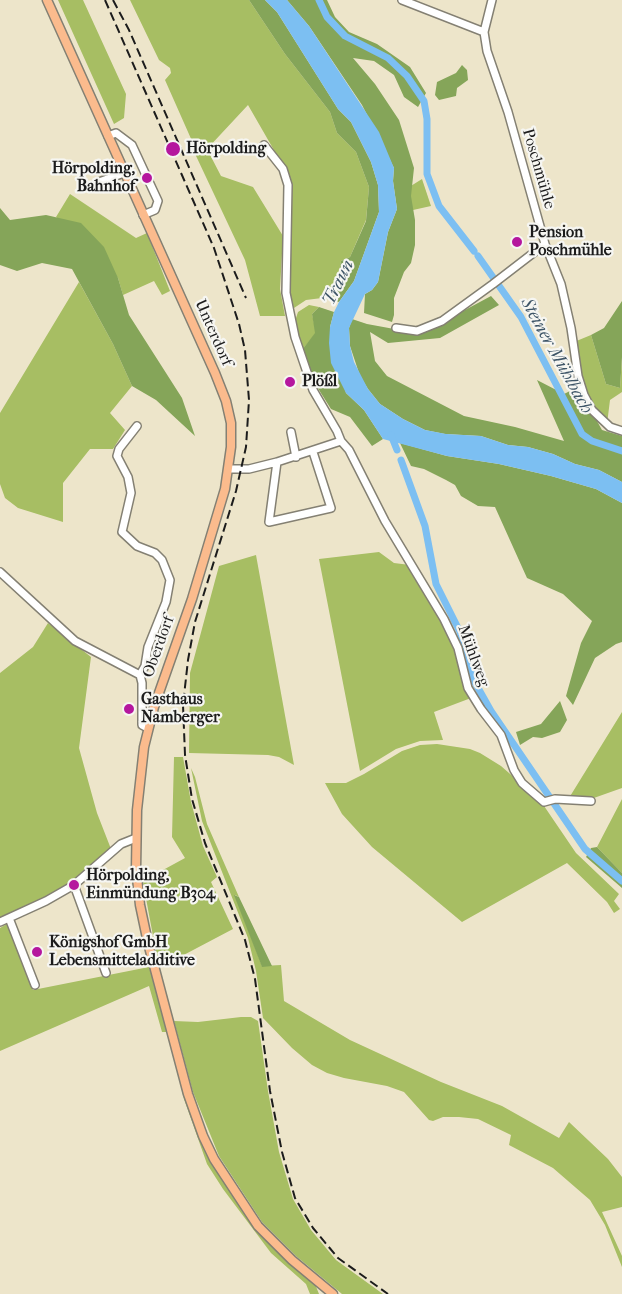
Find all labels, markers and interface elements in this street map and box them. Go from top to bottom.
street label: Poschmühle [517,127,559,211]
place label: Hörpolding [186,139,266,159]
marker: Hörpolding [164,140,182,158]
place label: Hörpolding, Bahnhof [52,159,135,197]
marker: Hörpolding, Bahnhof [140,171,154,185]
place label: Pension Poschmühle [529,223,612,261]
marker: Pension Poschmühle [510,235,524,249]
water label: Traun [319,257,359,309]
water label: Steiner Mühlbach [515,294,597,418]
street label: Unterdorf [190,297,236,369]
place label: Plößl [302,372,337,392]
marker: Plößl [283,375,297,389]
street label: Oberdorf [139,613,179,681]
street label: Mühlweg [453,622,493,690]
place label: Gasthaus Namberger [141,690,220,728]
marker: Gasthaus Namberger [122,702,136,716]
place label: Hörpolding, Einmündung B304 [86,866,215,904]
marker: Hörpolding, Einmündung B304 [67,878,81,892]
place label: Königshof GmbH Lebensmitteladditive [49,933,195,971]
marker: Königshof GmbH Lebensmitteladditive [30,945,44,959]

